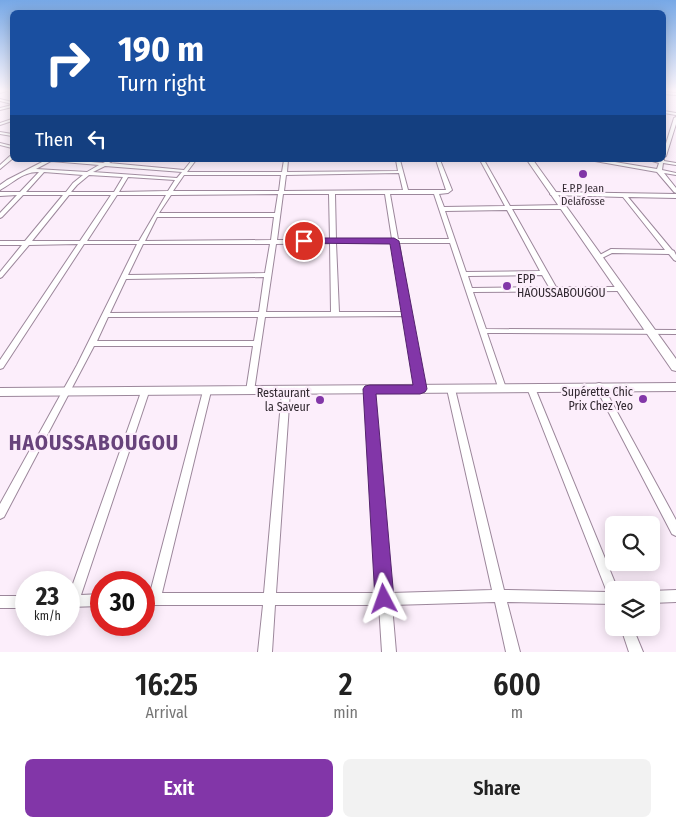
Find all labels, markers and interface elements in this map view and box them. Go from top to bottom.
text: 190 m [118,28,204,70]
icon: right [35,30,100,95]
text: Turn right [118,70,206,97]
icon: left [83,125,111,153]
text: Then [35,128,73,151]
marker: E.P.P Jean Delafosse [577,168,589,180]
place label: E.P.P Jean Delafosse [561,182,605,208]
pin [283,220,325,262]
icon: arrive [290,227,318,255]
place label: EPP HAOUSSABOUGOU [517,272,606,300]
marker: EPP HAOUSSABOUGOU [501,280,513,292]
place label: Supérette Chic Prix Chez Yeo [562,385,633,413]
place label: Restaurant la Saveur [257,386,311,414]
marker: Supérette Chic Prix Chez Yeo [637,393,649,405]
marker: Restaurant la Saveur [314,394,326,406]
district label: HAOUSSABOUGOU [9,430,179,456]
map controls [605,516,660,636]
button: search [605,516,660,571]
speed limit sign: 30 [90,571,155,636]
position arrow [357,572,409,624]
button: layers [605,581,660,636]
text: 23 [36,582,59,612]
text: km/h [34,609,61,623]
text: 16:25 [135,667,198,703]
text: 2 [339,667,352,703]
text: 600 [493,667,541,703]
text: Arrival [145,703,188,722]
text: min [333,703,358,722]
text: m [511,703,523,722]
button: Exit [25,759,333,817]
button: Share [343,759,651,817]

